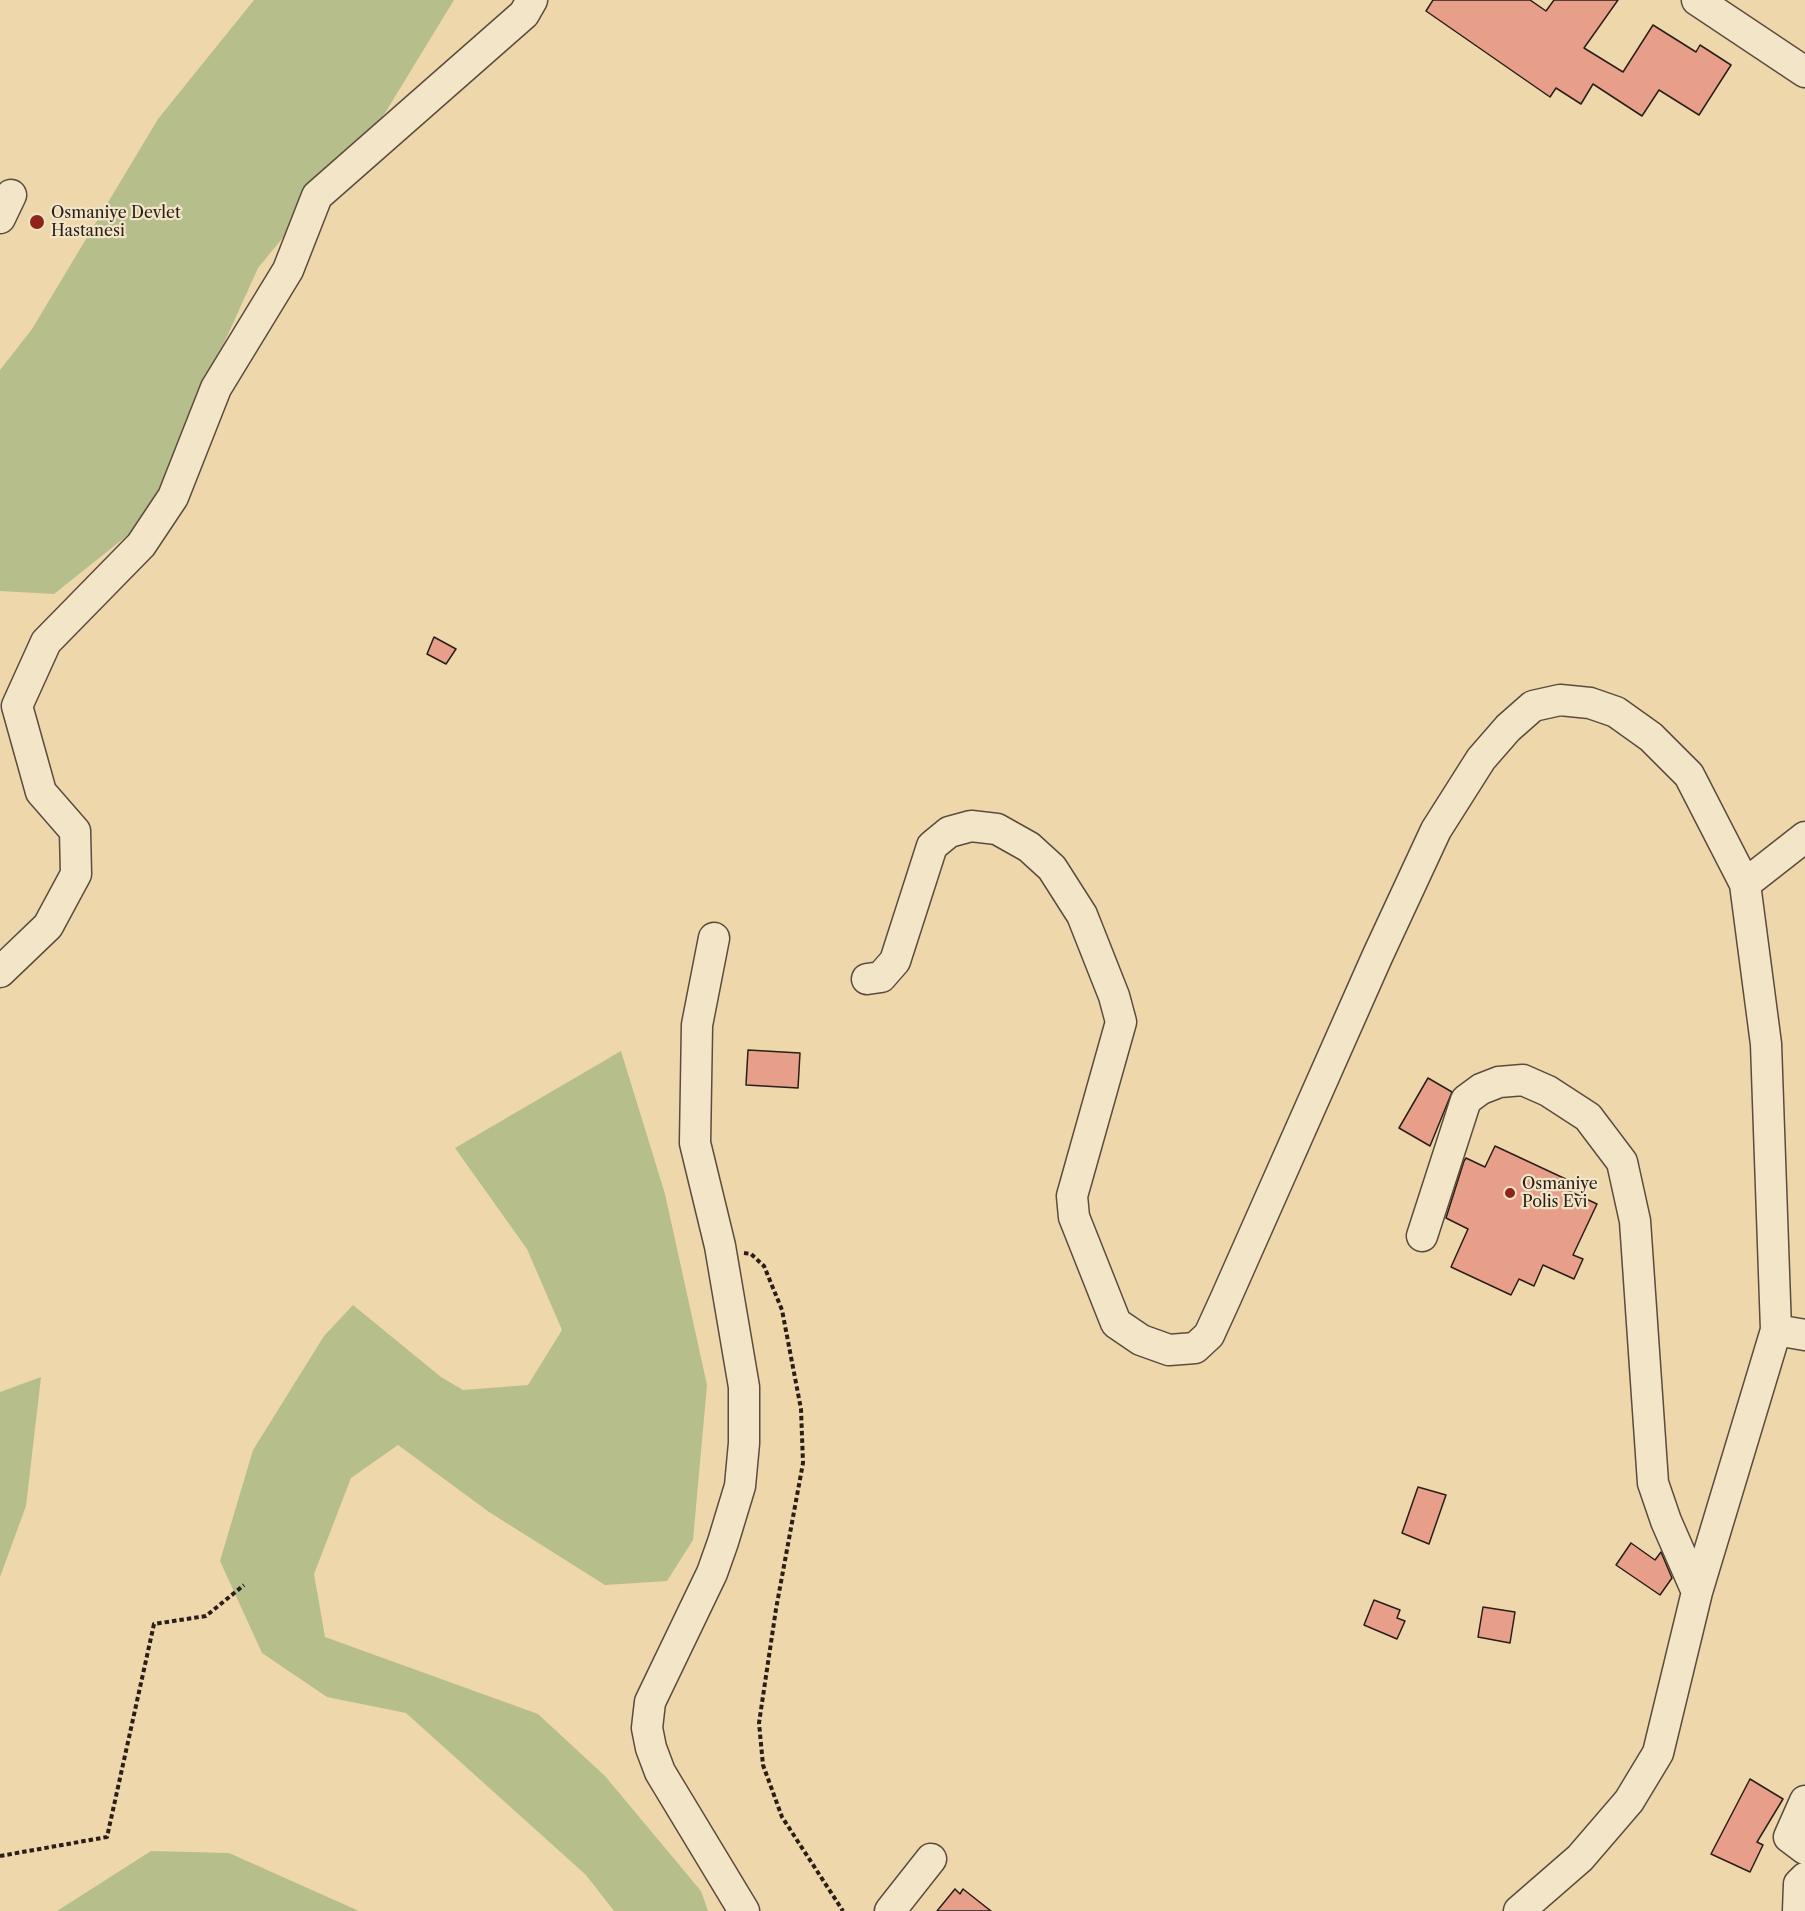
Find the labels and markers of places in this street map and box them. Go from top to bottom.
place label: Osmaniye Devlet Hastanesi [51,203,181,241]
marker: Osmaniye Devlet Hastanesi [28,213,46,231]
place label: Osmaniye Polis Evi [1522,1174,1598,1212]
marker: Osmaniye Polis Evi [1503,1186,1517,1200]

